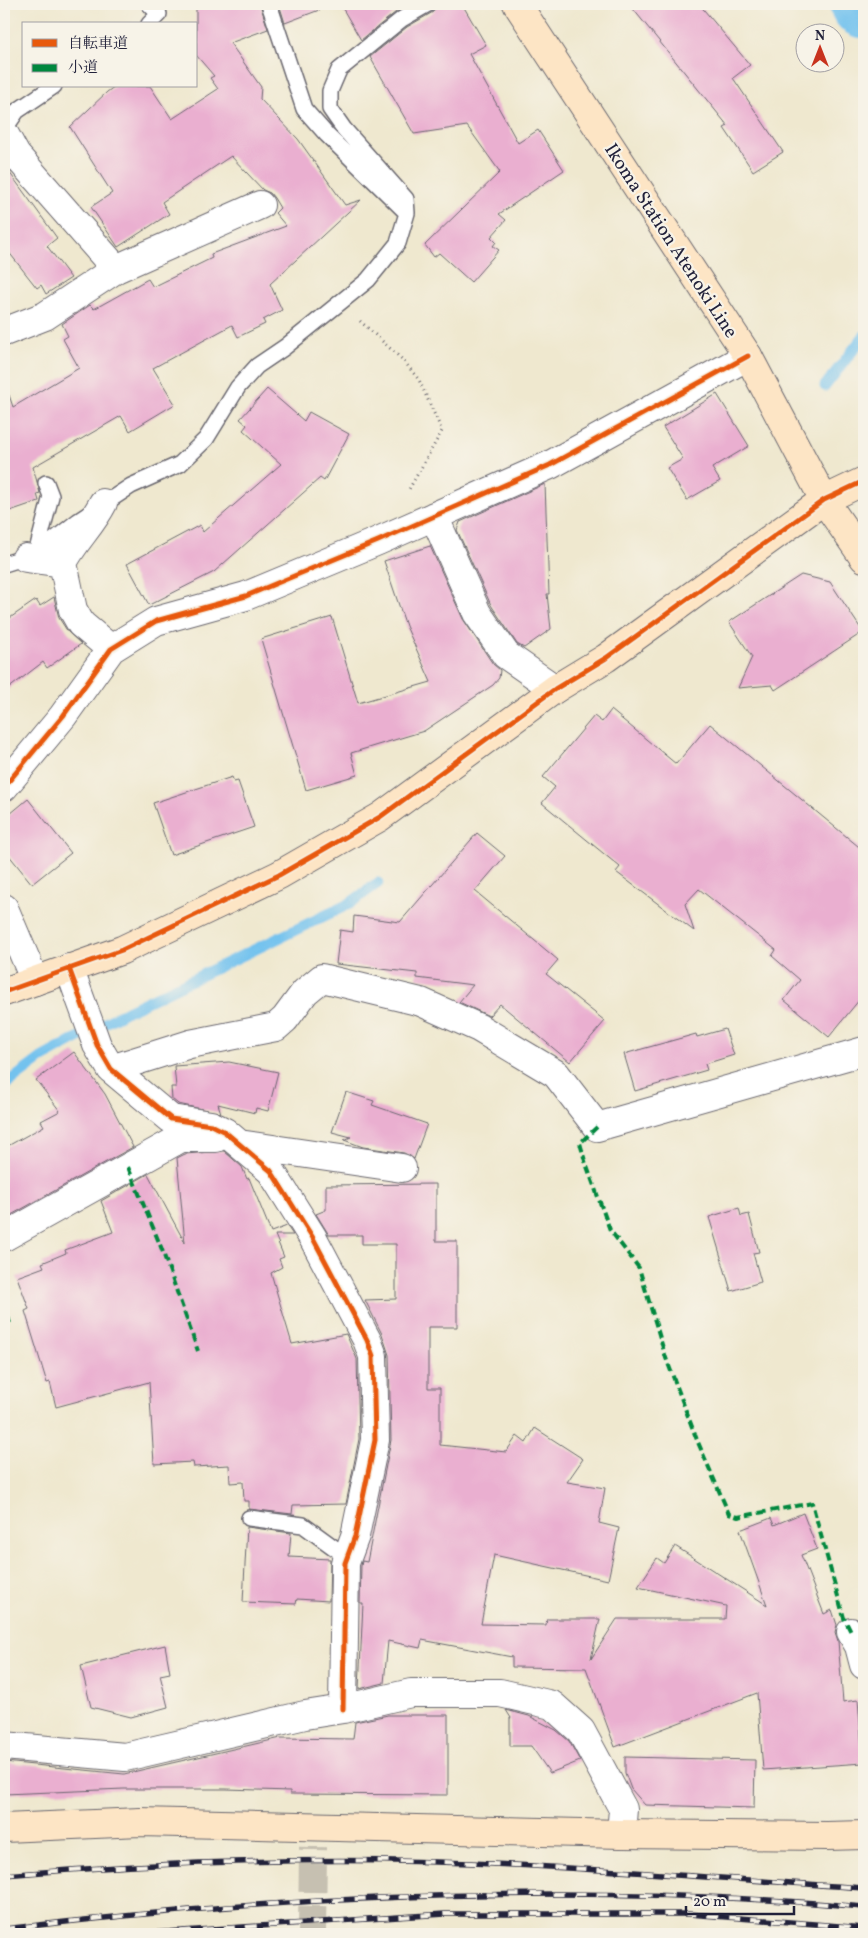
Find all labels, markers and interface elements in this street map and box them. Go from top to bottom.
legend [22,22,198,88]
north arrow [796,22,846,72]
text: N [815,27,825,46]
text: 自転車道 [68,34,128,55]
text: 小道 [68,58,98,79]
street label: Ikoma Station Atenoki Line [598,139,743,344]
scale bar [686,1883,793,1915]
text: 20 m [693,1892,726,1913]

